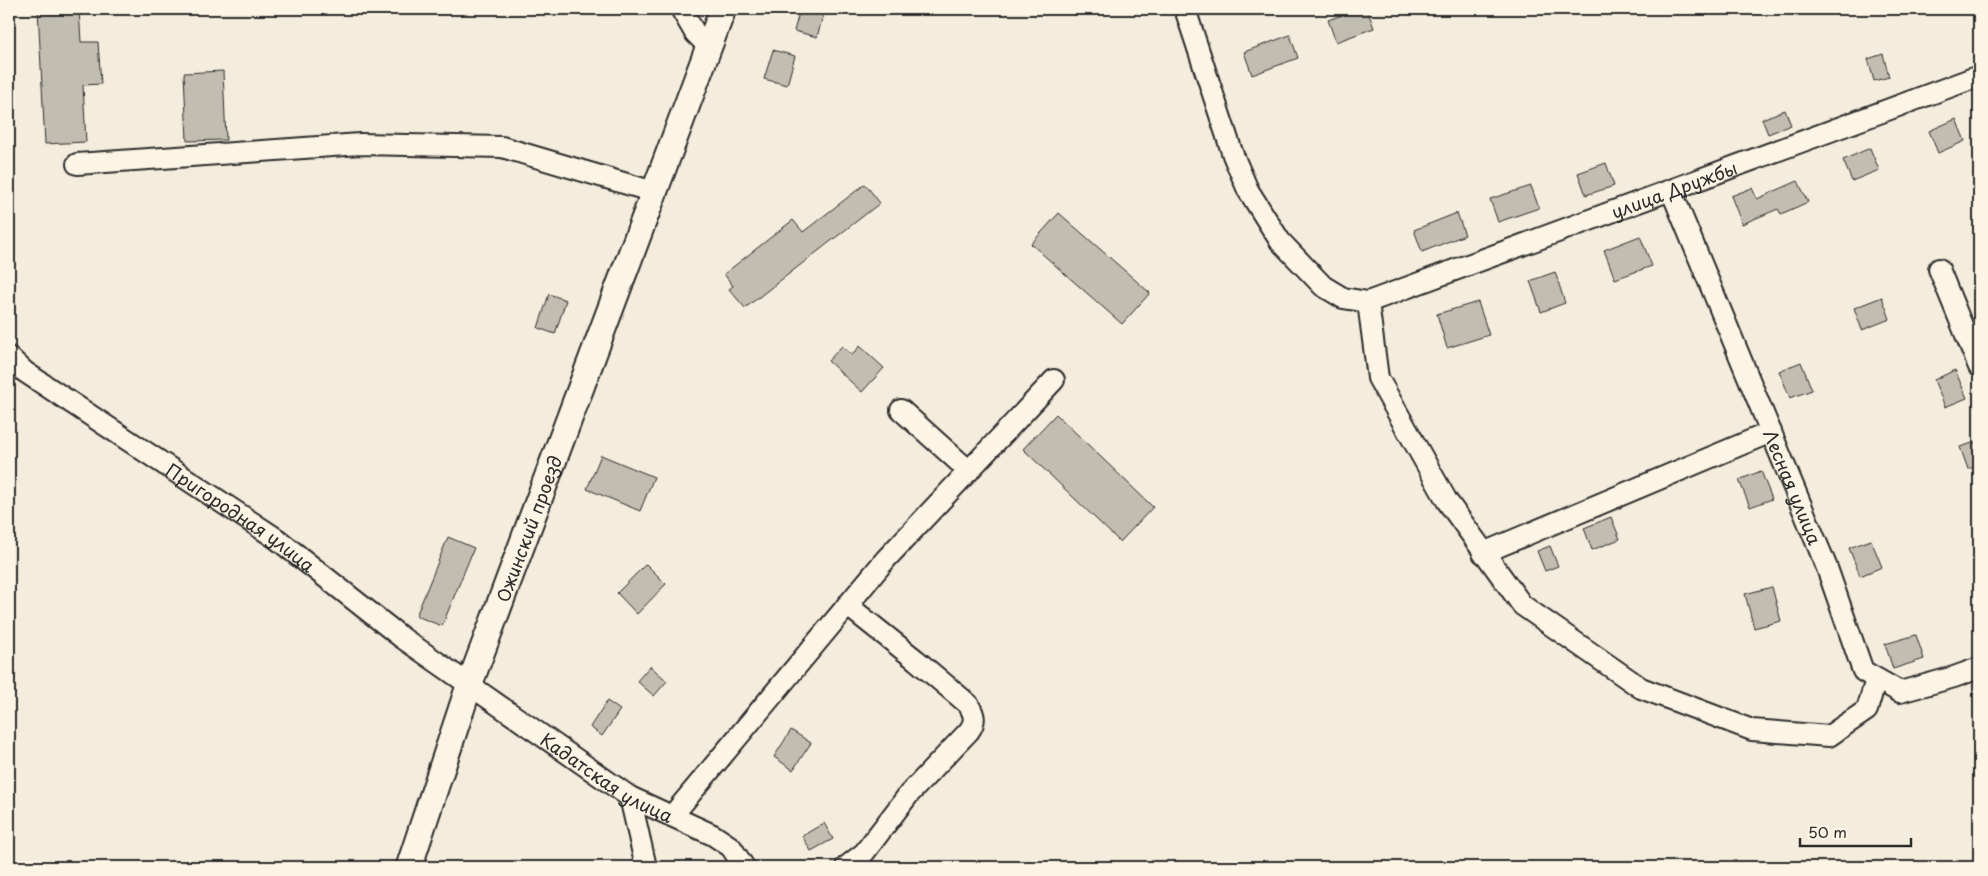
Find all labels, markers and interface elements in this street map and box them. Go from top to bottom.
street label: улица Дружбы [1607,153,1741,225]
street label: Лесная улица [1758,425,1830,549]
street label: Ожинский проезд [488,451,568,606]
street label: Пригородная улица [161,456,322,578]
street label: Кадатская улица [536,725,678,829]
scale bar [1800,816,1912,848]
text: 50 m [1808,820,1847,843]

